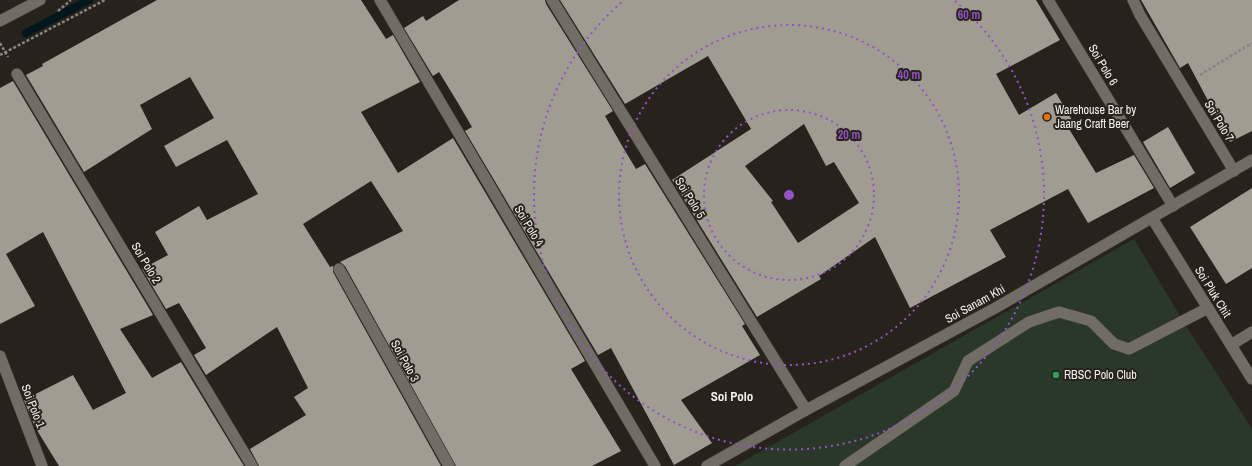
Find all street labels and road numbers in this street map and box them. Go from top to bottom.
street label: Soi Polo 6 [1084,41,1122,89]
street label: Soi Polo 7 [1200,97,1238,145]
street label: Soi Polo 5 [671,175,709,222]
street label: Soi Polo 4 [510,202,548,250]
street label: Soi Polo 2 [127,239,165,287]
street label: Soi Pluk Chit [1191,263,1235,321]
street label: Soi Sanam Khi [942,281,1008,327]
street label: Soi Polo 3 [387,337,423,385]
street label: Soi Polo 1 [17,382,49,431]

